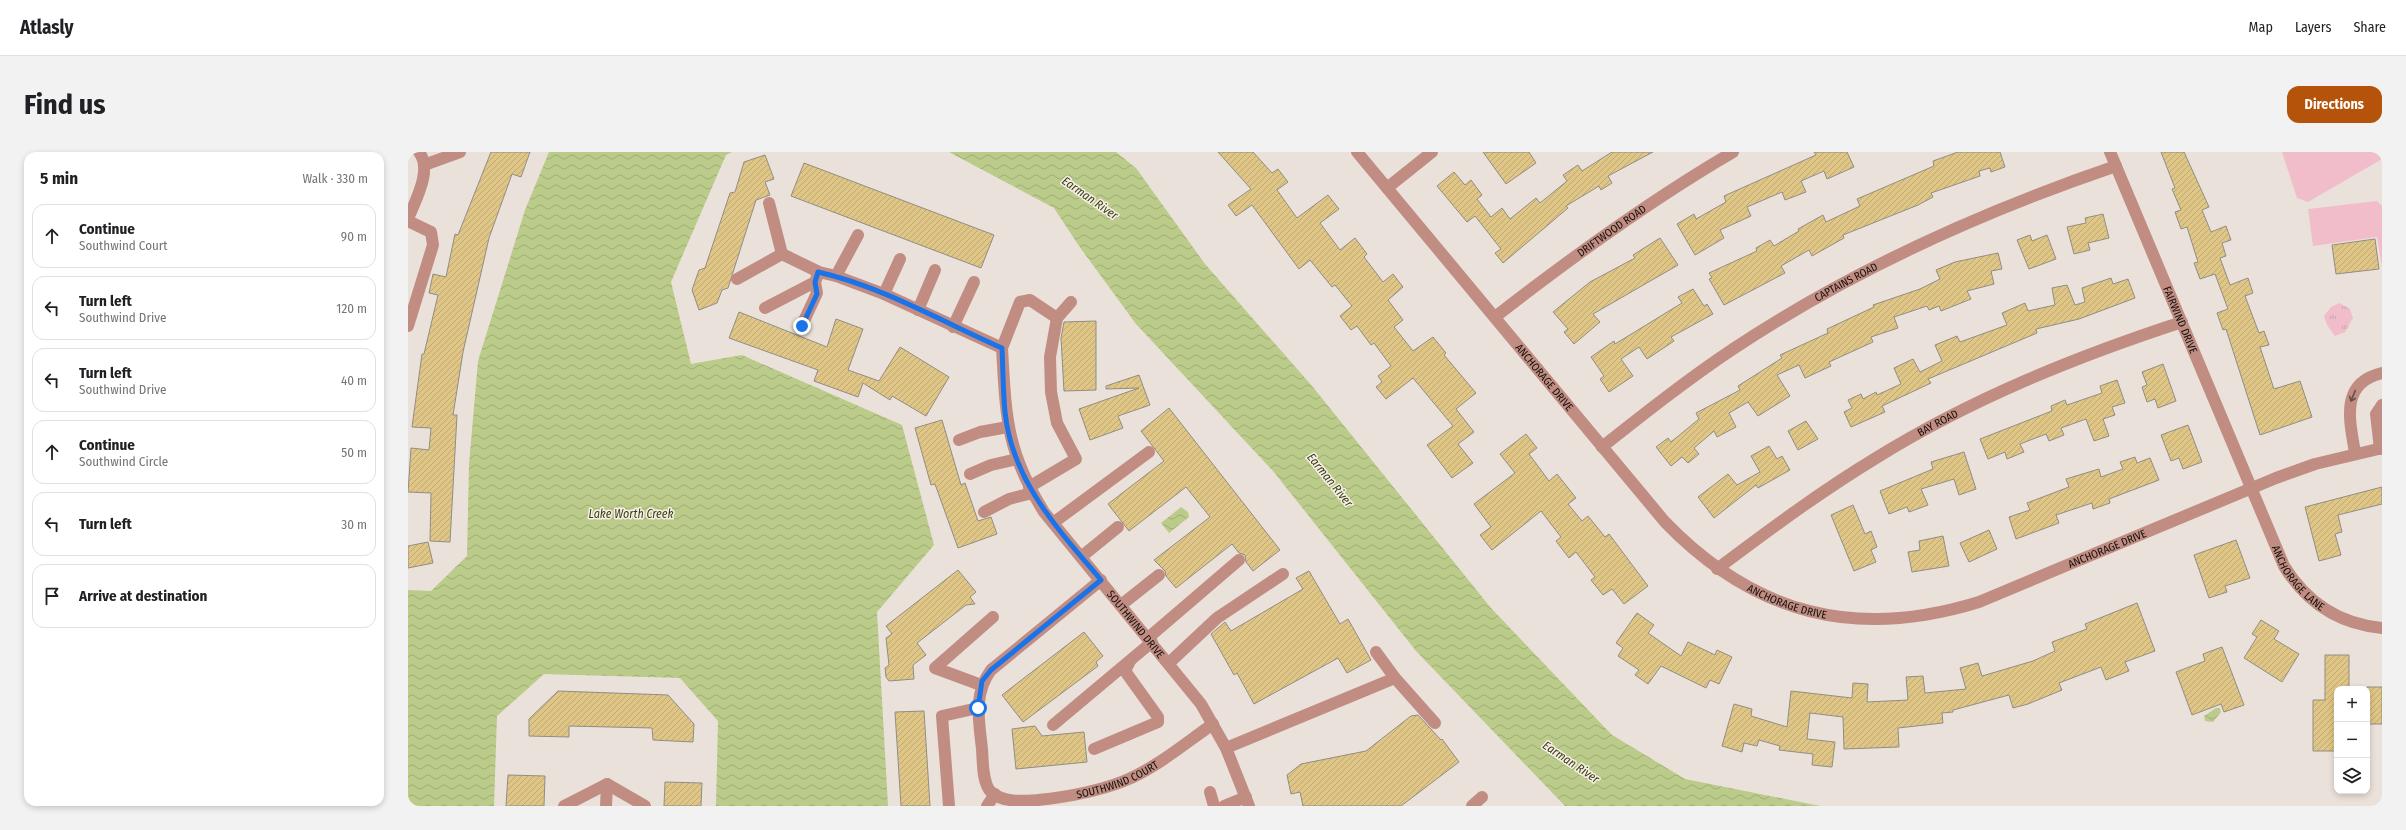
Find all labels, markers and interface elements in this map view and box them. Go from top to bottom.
text: Atlasly [20,16,74,39]
text: Map [2249,19,2273,36]
text: Layers [2295,19,2331,36]
text: Share [2353,19,2386,36]
button: Directions [2287,86,2382,123]
text: Find us [24,88,106,121]
text: 5 min [40,168,78,189]
text: Walk · 330 m [303,171,368,186]
water label: Earman River [1059,174,1121,223]
street label: DRIFTWOOD ROAD [1574,202,1648,259]
text: Continue [79,220,135,238]
icon: ahead [41,225,63,247]
text: 90 m [341,229,367,244]
text: Southwind Court [79,238,168,253]
street label: CAPTAINS ROAD [1812,260,1880,304]
street label: FAIRWIND DRIVE [2161,284,2200,355]
text: Turn left [79,292,132,310]
icon: left [41,297,63,319]
text: 120 m [336,301,367,316]
text: Southwind Drive [79,310,166,325]
route end [793,317,811,335]
street label: ANCHORAGE DRIVE [1513,341,1576,413]
text: Turn left [79,364,132,382]
icon: left [41,369,63,391]
text: 40 m [341,373,367,388]
text: Southwind Drive [79,382,166,397]
one-way arrow [2348,389,2356,401]
street label: BAY ROAD [1915,407,1960,439]
text: Continue [79,436,135,454]
icon: ahead [41,441,63,463]
text: 50 m [341,445,367,460]
water label: Earman River [1304,450,1356,510]
text: Southwind Circle [79,454,168,469]
water label: Lake Worth Creek [589,507,673,521]
icon: left [41,513,63,535]
text: Turn left [79,515,132,533]
text: 30 m [341,517,367,532]
street label: ANCHORAGE DRIVE [2066,526,2148,571]
street label: ANCHORAGE LANE [2269,543,2327,613]
street label: ANCHORAGE DRIVE [1745,581,1828,621]
icon: arrive [41,585,63,607]
text: Arrive at destination [79,587,207,605]
street label: SOUTHWIND DRIVE [1104,588,1167,661]
map controls [2334,686,2370,794]
button: + [2334,686,2370,722]
route start [969,699,987,717]
button: − [2334,722,2370,758]
water label: Earman River [1540,738,1603,786]
street label: SOUTHWIND COURT [1075,757,1161,801]
button: layers [2334,758,2370,794]

